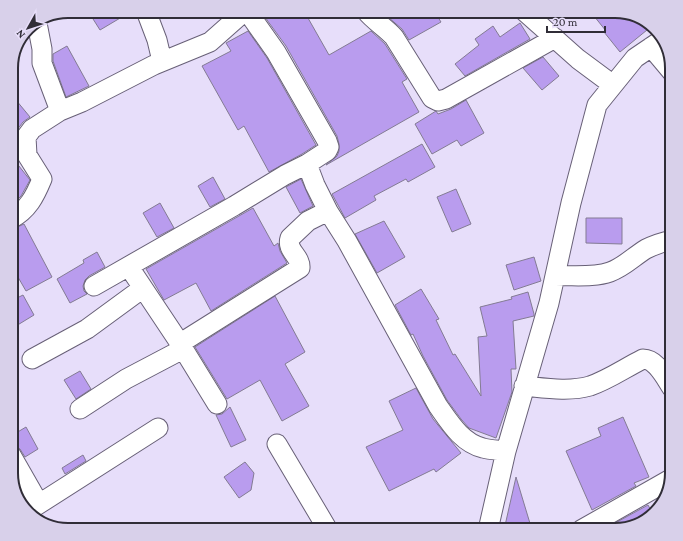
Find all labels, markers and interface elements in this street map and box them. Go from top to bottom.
north arrow [8,8,48,48]
scale bar [547,8,605,34]
text: 20 m [553,15,578,29]
text: N [13,27,27,41]

